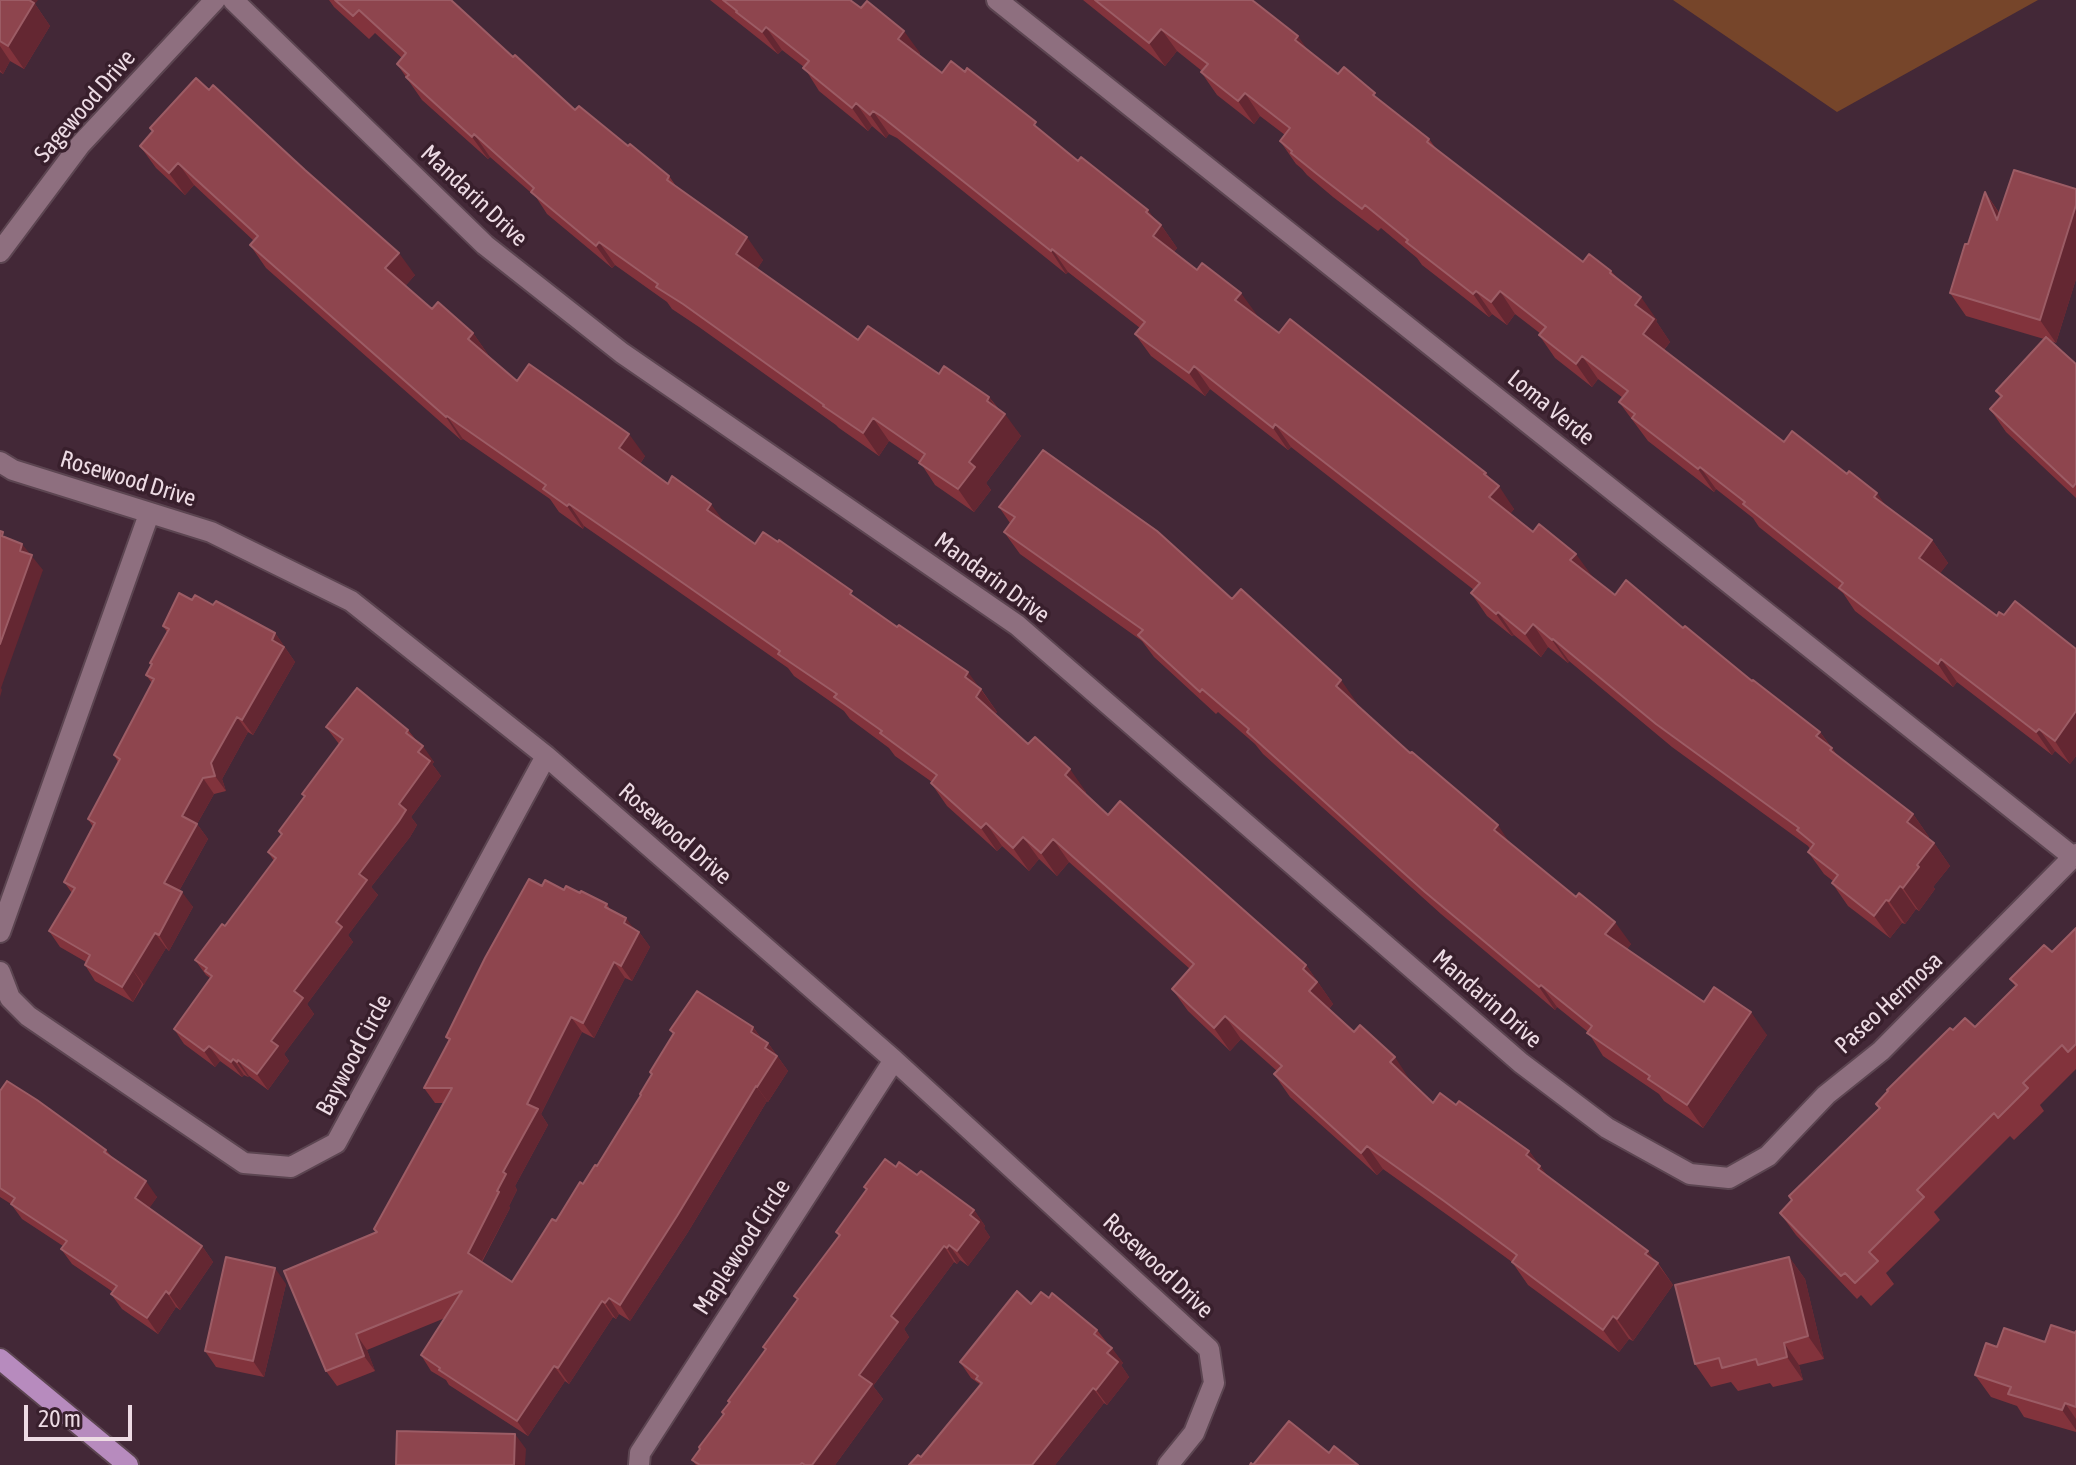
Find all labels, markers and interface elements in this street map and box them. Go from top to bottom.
street label: Sagewood Drive [28,44,142,168]
street label: Mandarin Drive [415,139,533,253]
street label: Loma Verde [1502,364,1600,452]
street label: Rosewood Drive [57,445,199,513]
street label: Mandarin Drive [929,527,1055,629]
street label: Rosewood Drive [613,777,737,891]
street label: Mandarin Drive [1426,944,1548,1054]
street label: Paseo Hermosa [1829,946,1949,1060]
street label: Baywood Circle [310,990,398,1120]
street label: Maplewood Circle [687,1174,797,1320]
street label: Rosewood Drive [1097,1208,1219,1324]
scale bar [28,1389,136,1439]
text: 20 m [38,1405,81,1432]

